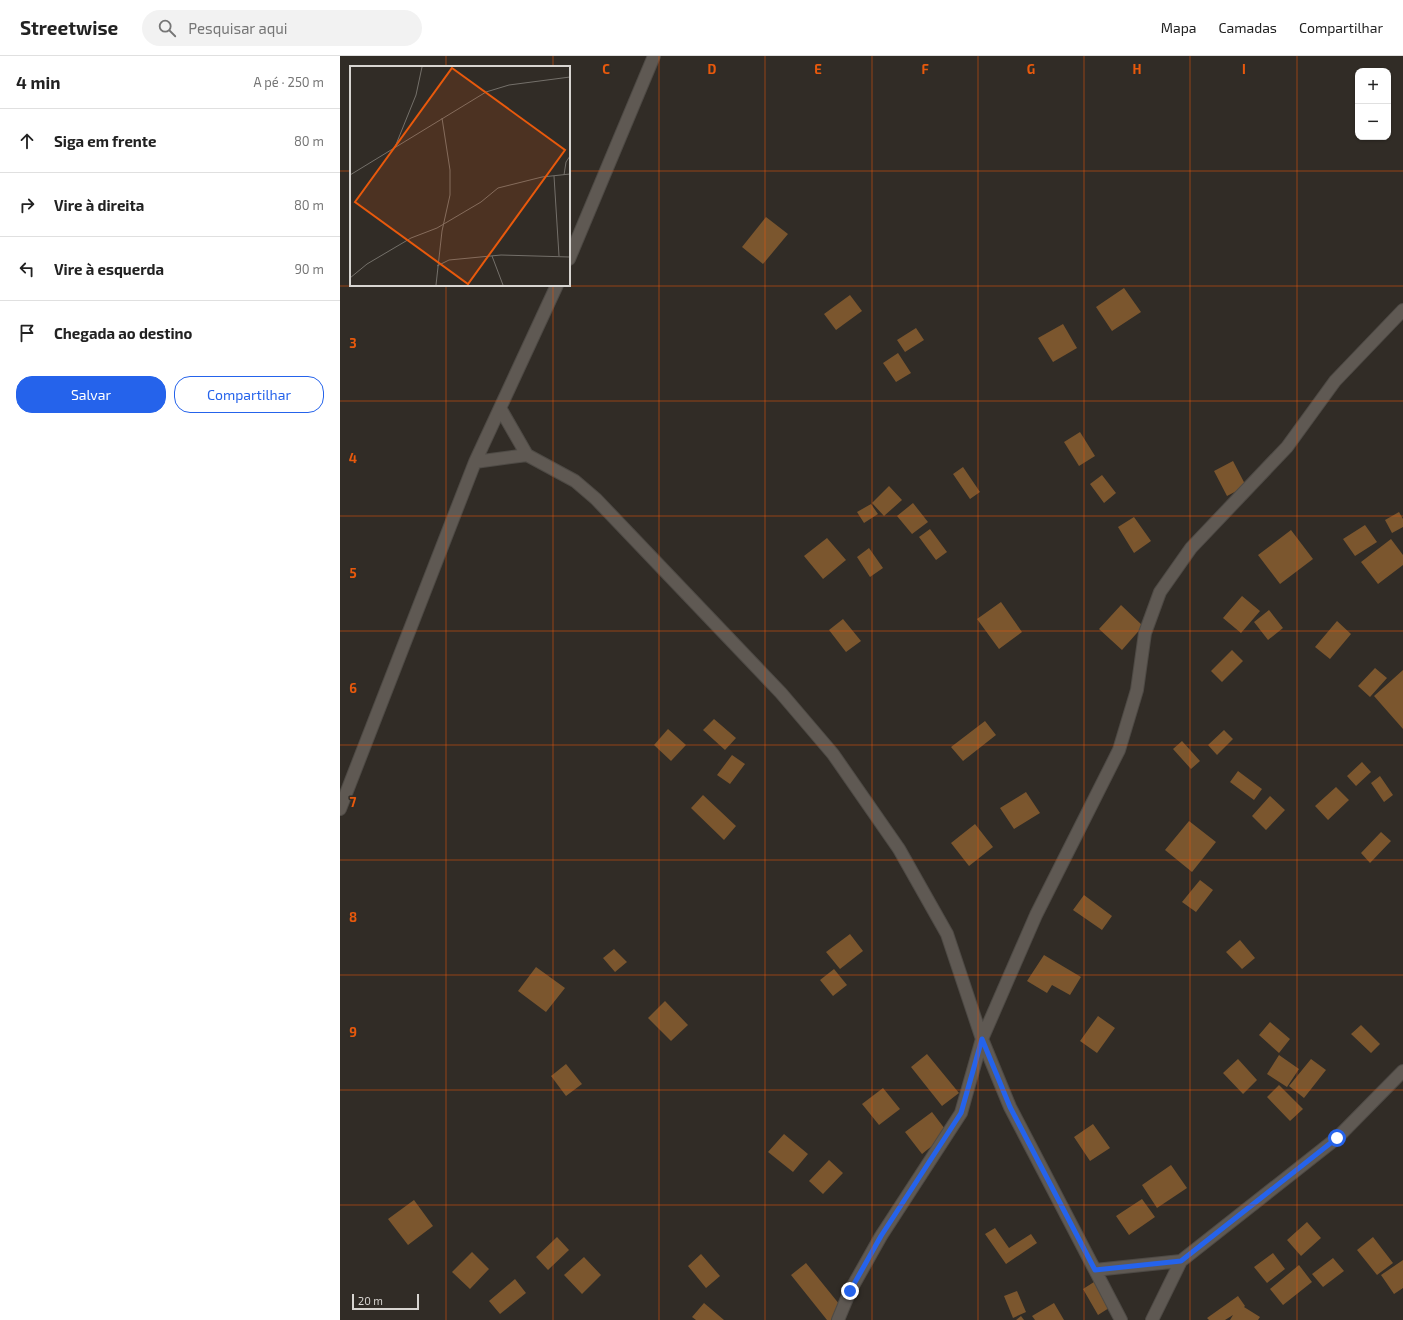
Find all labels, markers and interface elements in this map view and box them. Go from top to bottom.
search box [142,10,422,46]
text: Streetwise [20,16,118,39]
icon: search [156,17,178,39]
text: Pesquisar aqui [188,19,287,37]
text: Mapa [1161,19,1197,36]
text: Camadas [1219,19,1277,36]
text: Compartilhar [1299,19,1383,36]
text: C [602,61,610,77]
text: D [708,61,717,77]
text: E [814,61,822,77]
text: F [921,61,929,77]
text: G [1027,61,1035,77]
text: H [1133,61,1142,77]
text: I [1242,61,1246,77]
inset map [350,66,570,286]
map controls [1355,68,1391,140]
button: + [1355,68,1391,104]
text: 4 min [16,72,60,92]
text: A pé · 250 m [254,74,324,90]
button: − [1355,104,1391,140]
icon: ahead [16,130,38,152]
text: Siga em frente [54,132,156,150]
text: 80 m [294,133,324,149]
icon: right [16,194,38,216]
text: Vire à direita [54,196,144,214]
text: 80 m [294,197,324,213]
icon: left [16,258,38,280]
text: Vire à esquerda [54,260,164,278]
text: 90 m [294,261,324,277]
icon: arrive [16,322,38,344]
text: Chegada ao destino [54,324,192,342]
text: 3 [349,335,357,351]
button: Salvar [16,376,166,413]
button: Compartilhar [174,376,324,413]
text: 4 [349,450,357,466]
text: 5 [349,565,357,581]
text: 6 [349,680,357,696]
text: 7 [350,794,357,810]
text: 8 [349,909,357,925]
text: 9 [349,1024,357,1040]
route start [1328,1129,1346,1147]
route end [841,1282,859,1300]
scale bar [352,1292,419,1311]
text: 20 m [358,1294,383,1307]

